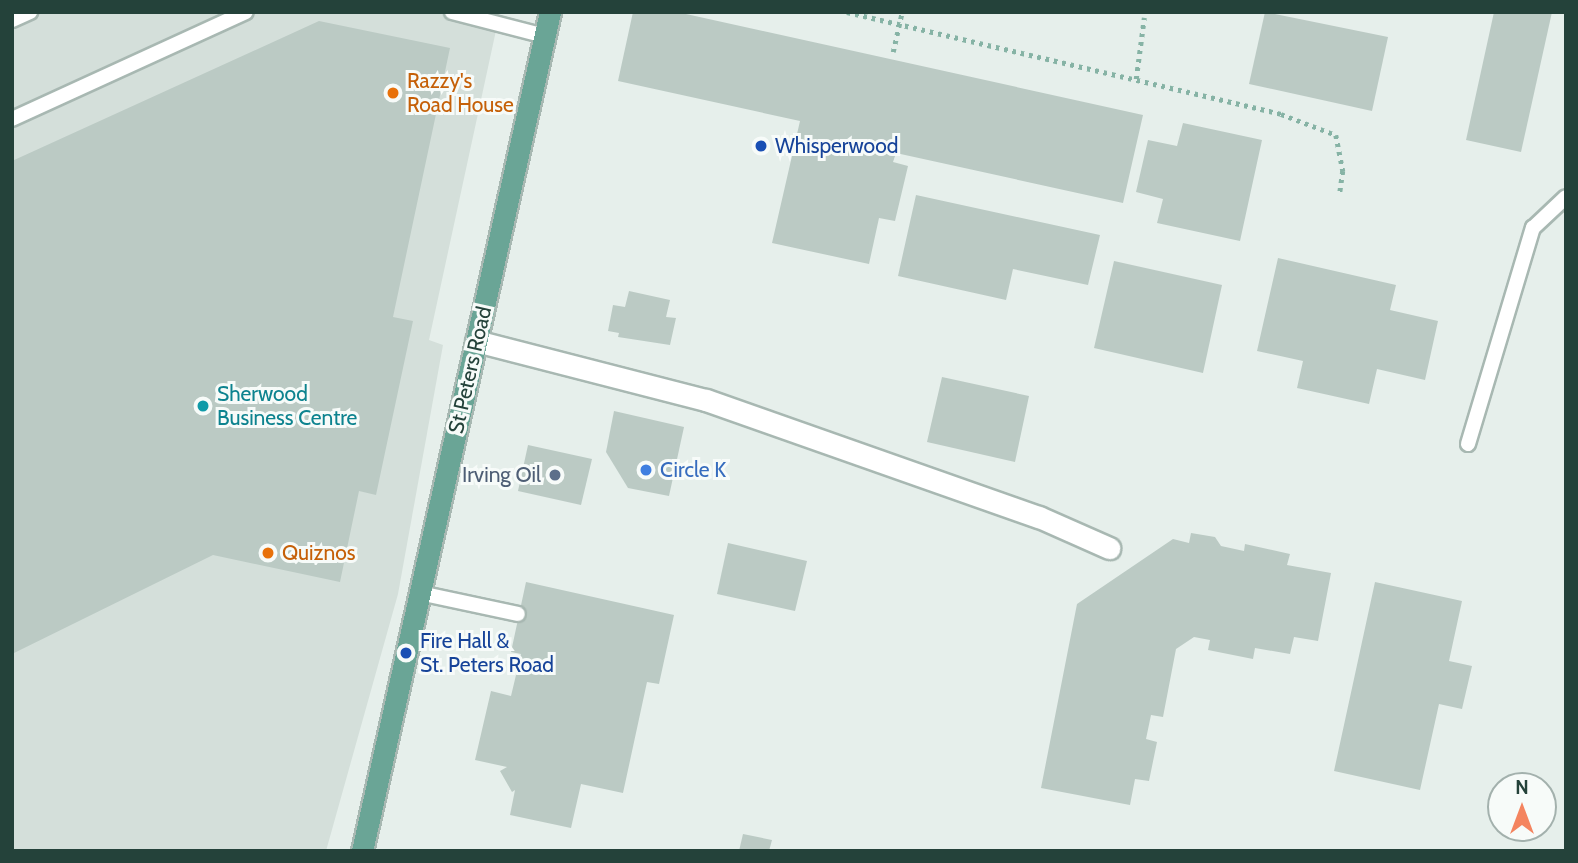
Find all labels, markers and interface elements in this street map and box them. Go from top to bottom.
place label: Razzy's Road House [407,68,514,118]
marker: Razzy's Road House [385,85,401,101]
place label: Whisperwood [775,133,898,159]
marker: Whisperwood [753,138,769,154]
street label: St Peters Road [443,304,497,436]
place label: Sherwood Business Centre [217,381,357,431]
marker: Sherwood Business Centre [195,398,211,414]
place label: Circle K [660,457,726,483]
place label: Irving Oil [462,462,541,488]
marker: Circle K [638,462,654,478]
marker: Irving Oil [547,467,563,483]
place label: Quiznos [282,540,355,566]
marker: Quiznos [260,545,276,561]
place label: Fire Hall & St. Peters Road [420,628,554,678]
marker: Fire Hall & St. Peters Road [398,645,414,661]
north arrow [1487,772,1557,842]
text: N [1515,776,1529,799]

